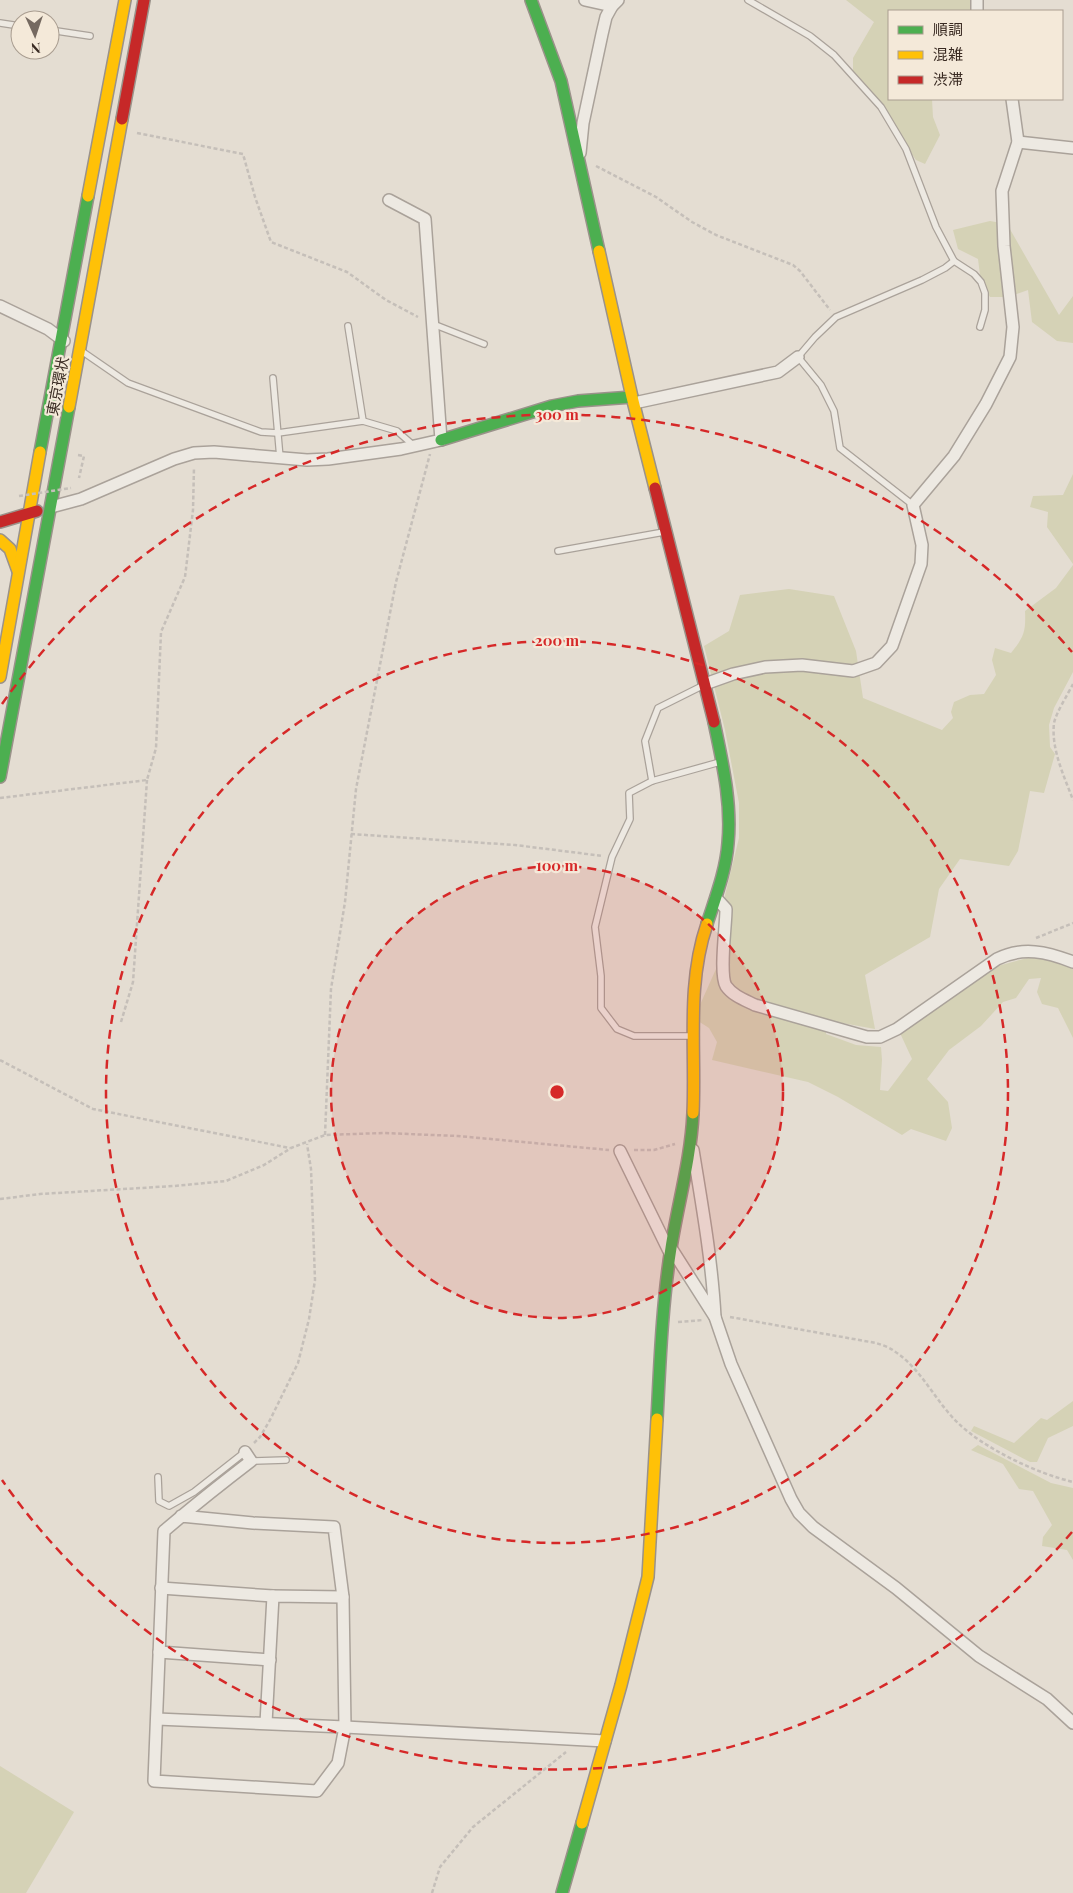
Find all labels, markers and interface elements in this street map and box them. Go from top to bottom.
north arrow [10,10,60,60]
legend [888,10,1063,100]
text: 順調 [933,19,963,39]
text: N [30,39,41,58]
text: 混雑 [933,44,963,64]
text: 渋滞 [933,69,963,89]
street label: 東京環状 [41,355,73,417]
text: 300 m [535,404,579,424]
text: 200 m [535,630,580,650]
text: 100 m [536,855,579,875]
centre of rings [548,1083,566,1101]

